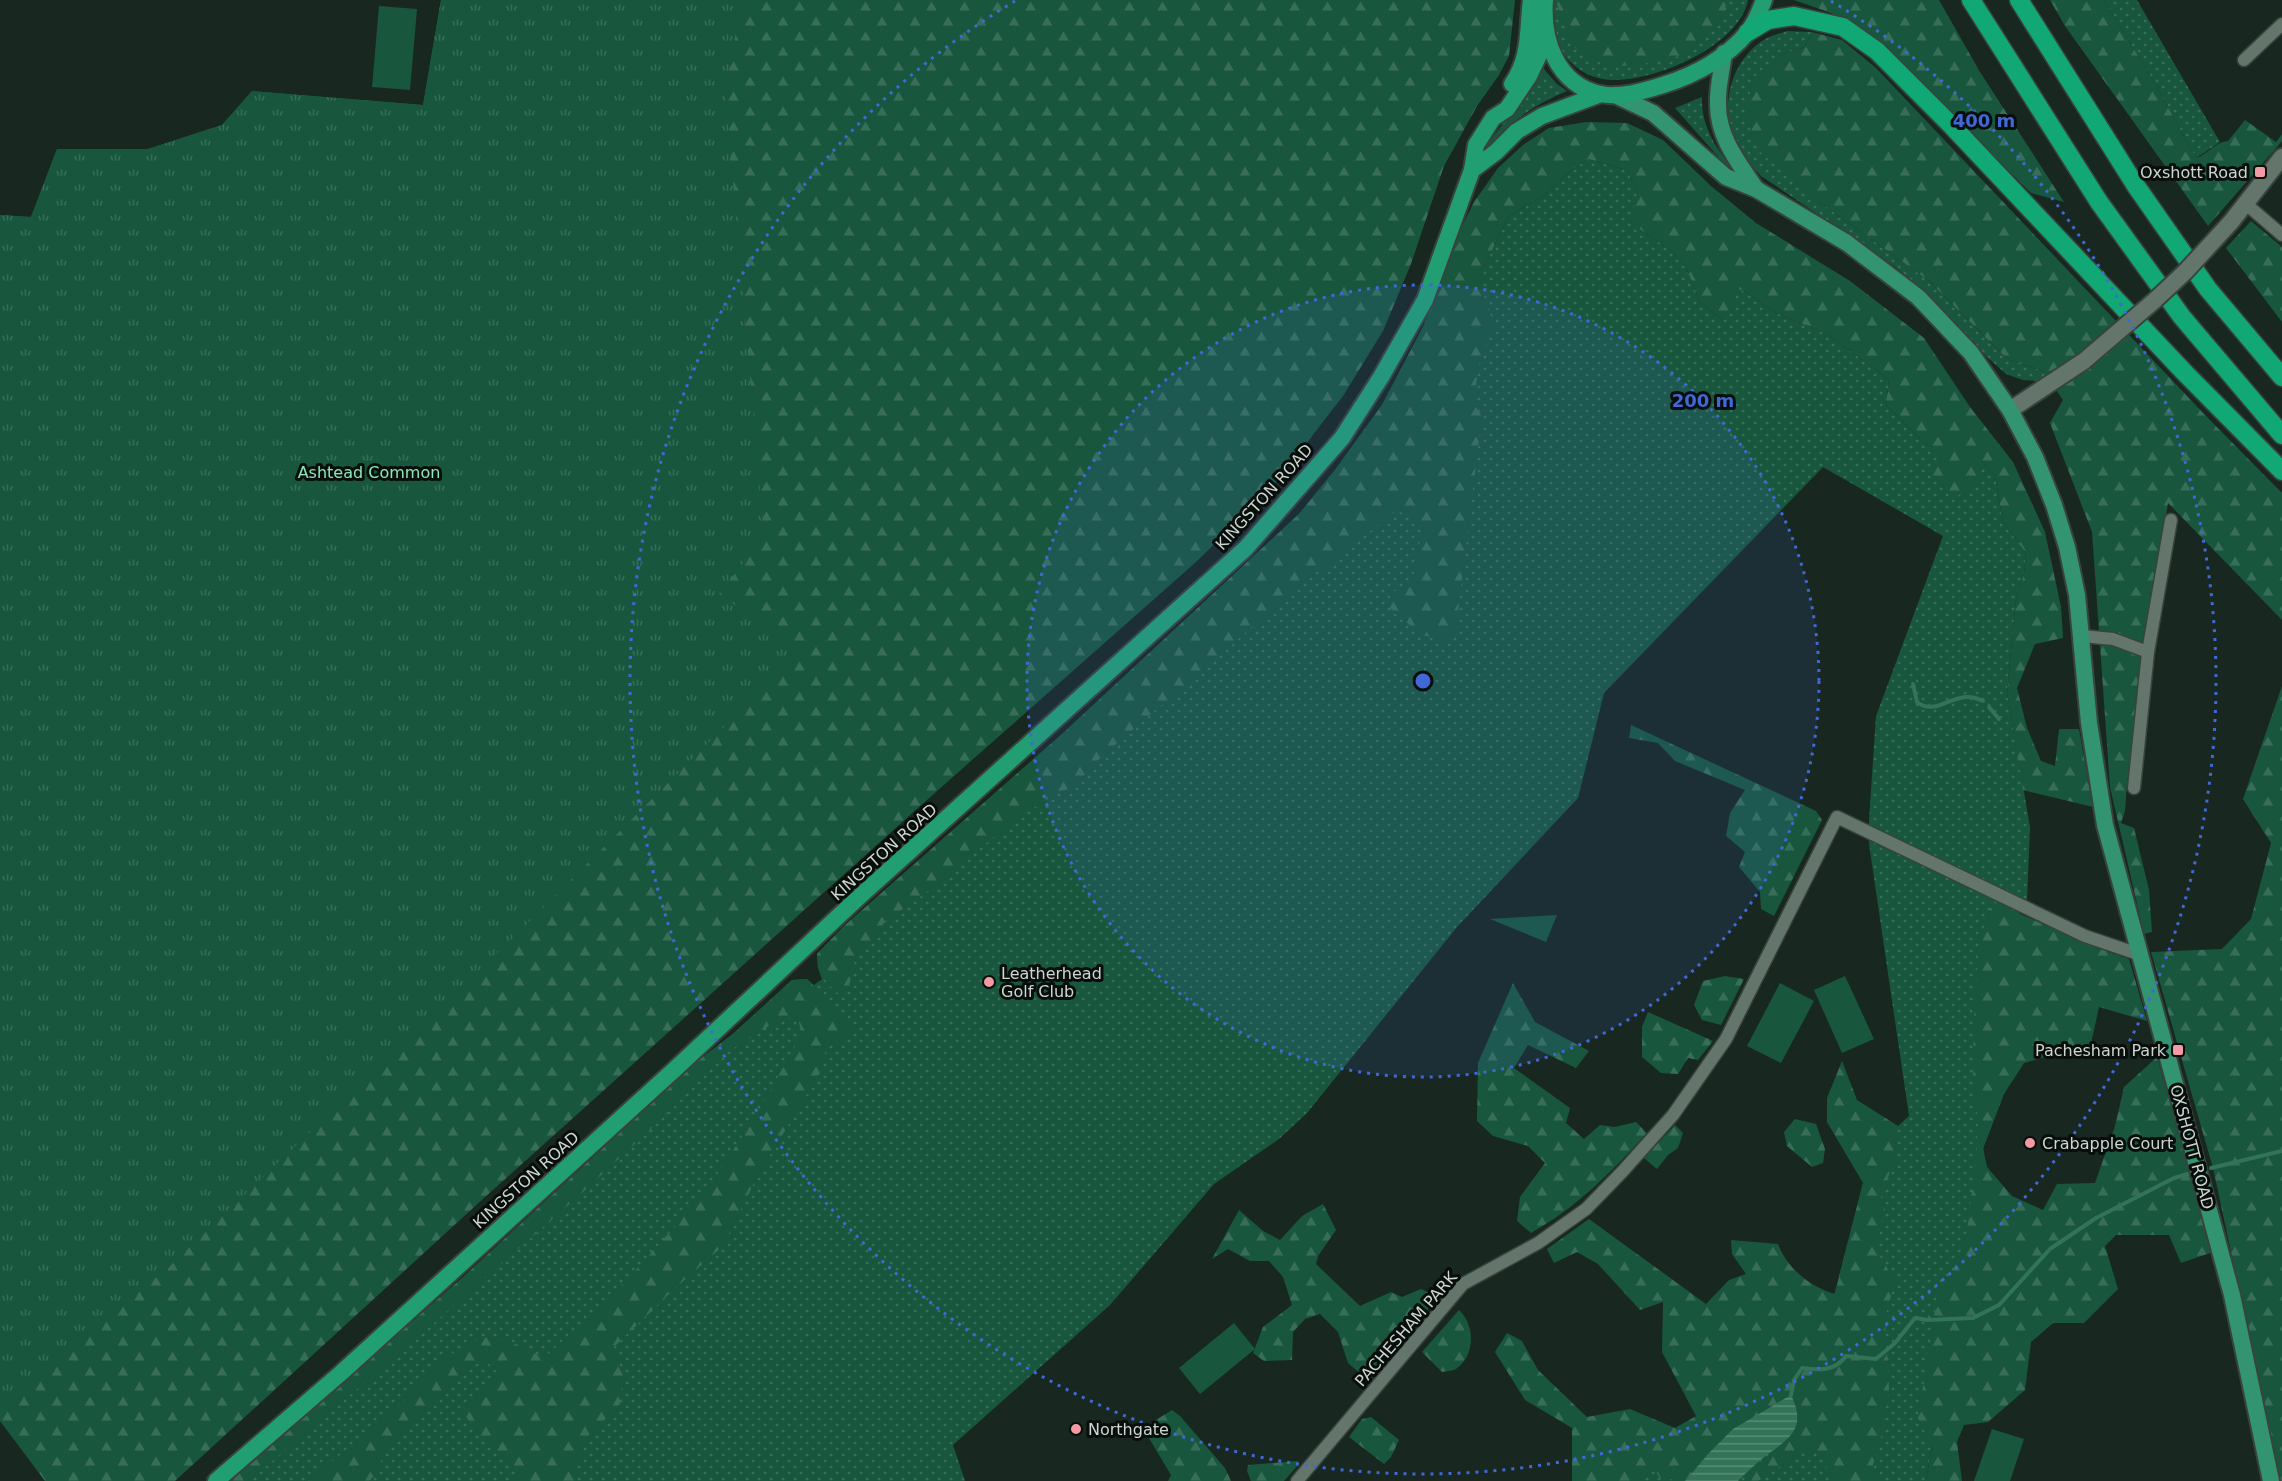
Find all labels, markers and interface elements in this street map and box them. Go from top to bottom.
text: 400 m [1953,110,2015,131]
place label: Oxshott Road [2140,163,2248,182]
marker: Oxshott Road [2253,165,2267,179]
text: 200 m [1672,390,1734,411]
street label: KINGSTON ROAD [1211,440,1317,554]
park label: Ashtead Common [298,463,440,482]
centre of rings [1413,671,1433,691]
street label: KINGSTON ROAD [827,799,941,905]
place label: Leatherhead Golf Club [1001,964,1102,1001]
marker: Leatherhead Golf Club [982,975,996,989]
place label: Pachesham Park [2035,1041,2167,1060]
marker: Pachesham Park [2171,1043,2185,1057]
street label: OXSHOTT ROAD [2166,1083,2218,1211]
street label: KINGSTON ROAD [469,1127,583,1233]
place label: Crabapple Court [2042,1134,2173,1153]
marker: Crabapple Court [2023,1136,2037,1150]
street label: PACHESHAM PARK [1351,1267,1461,1390]
place label: Northgate [1088,1420,1169,1439]
marker: Northgate [1069,1422,1083,1436]

